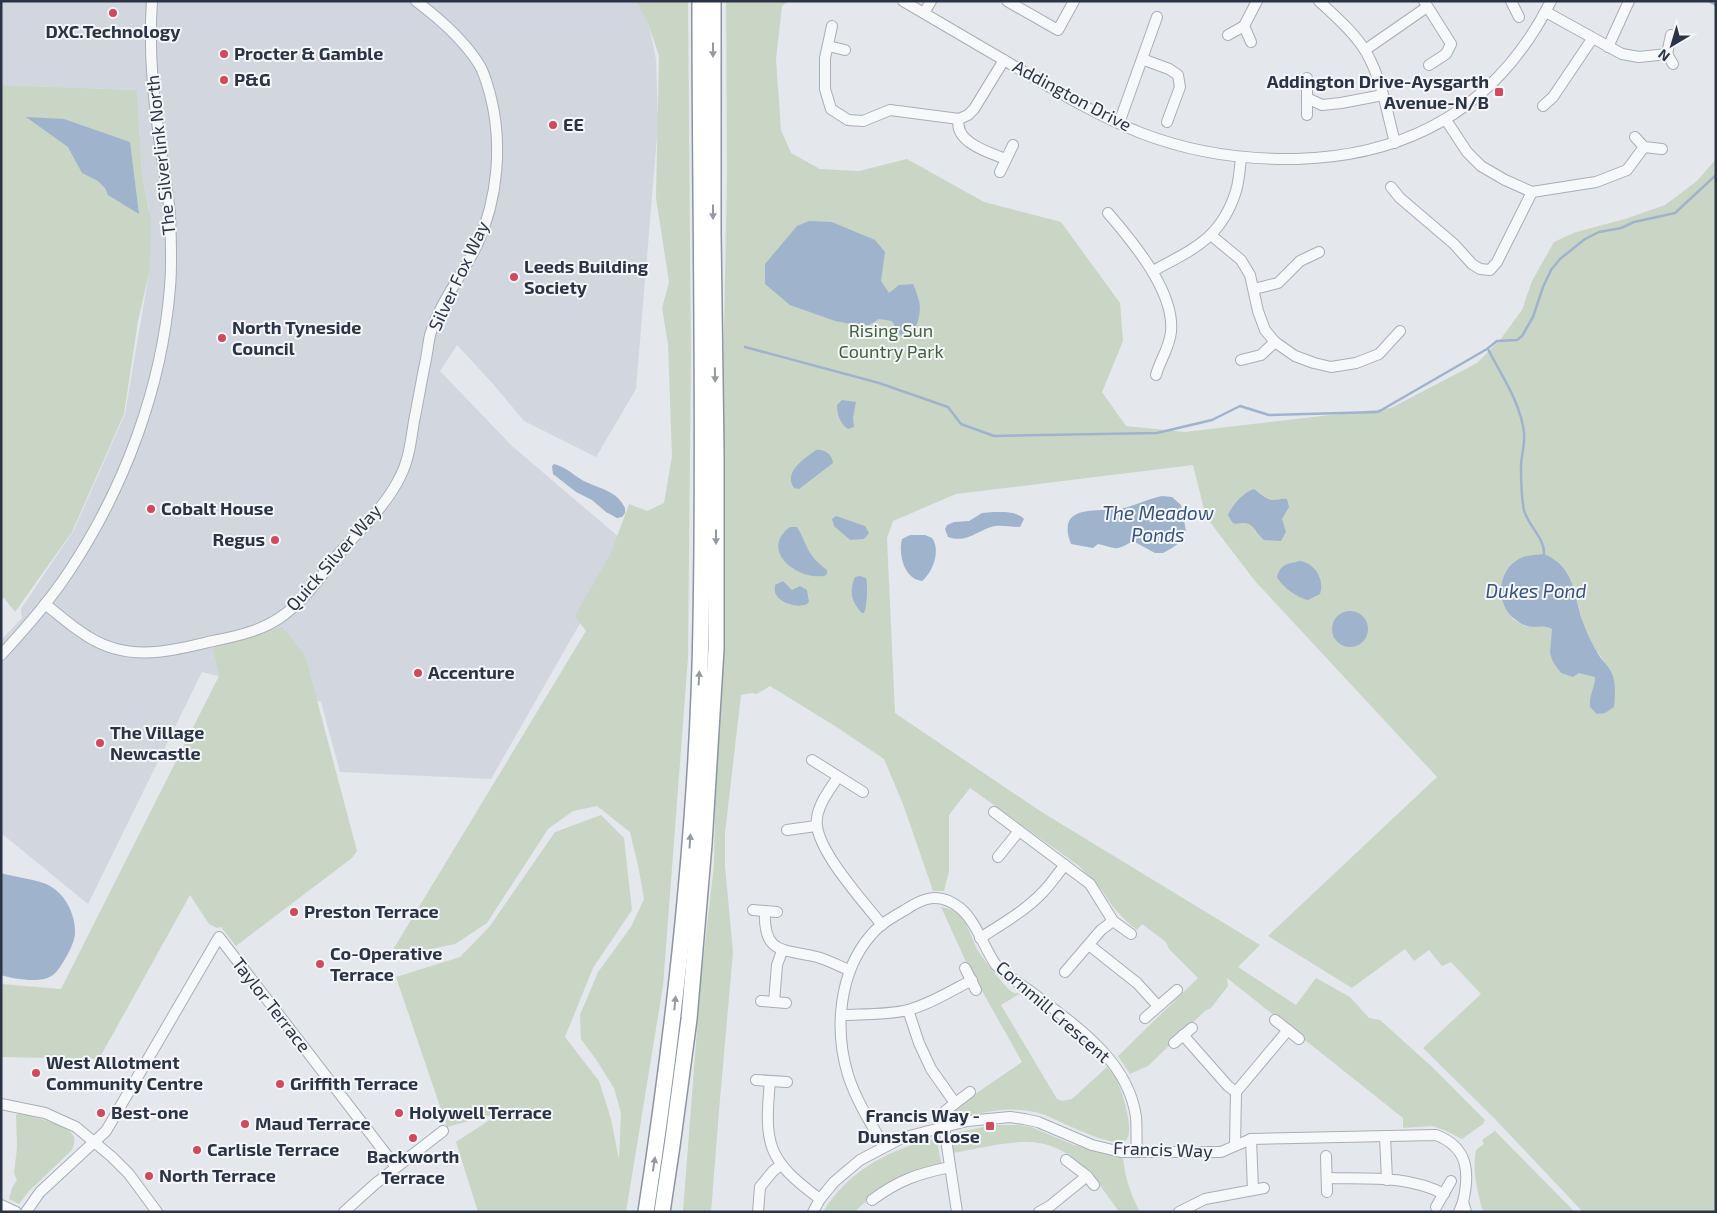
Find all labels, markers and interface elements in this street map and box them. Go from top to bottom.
marker: DXC.Technology [107,7,119,19]
place label: DXC.Technology [46,20,181,42]
north arrow [1647,20,1697,70]
place label: Procter & Gamble [234,42,383,64]
one-way arrow [709,42,717,58]
text: N [1654,46,1673,65]
marker: Procter & Gamble [218,48,230,60]
street label: Addington Drive [1009,55,1136,136]
place label: P&G [234,68,271,90]
place label: Addington Drive-Aysgarth Avenue-N/B [1267,70,1489,113]
street label: The Silverlink North [141,74,179,236]
marker: P&G [218,74,230,86]
marker: Addington Drive-Aysgarth Avenue-N/B [1493,86,1505,98]
place label: EE [563,113,584,135]
marker: EE [547,119,559,131]
one-way arrow [709,205,717,221]
street label: Silver Fox Way [423,217,493,334]
place label: Leeds Building Society [524,255,649,298]
marker: Leeds Building Society [508,271,520,283]
place label: North Tyneside Council [232,316,361,359]
park label: Rising Sun Country Park [838,319,944,362]
marker: North Tyneside Council [216,332,228,344]
one-way arrow [711,367,719,383]
place label: Cobalt House [161,497,274,519]
street label: Quick Silver Way [281,499,386,615]
water label: The Meadow Ponds [1102,501,1214,546]
marker: Cobalt House [145,503,157,515]
place label: Regus [213,528,265,550]
one-way arrow [712,530,720,546]
marker: Regus [269,534,281,546]
water label: Dukes Pond [1486,579,1587,602]
place label: Accenture [428,661,515,683]
marker: Accenture [412,667,424,679]
one-way arrow [695,670,703,686]
place label: The Village Newcastle [110,721,204,764]
marker: The Village Newcastle [94,737,106,749]
one-way arrow [686,832,694,848]
place label: Preston Terrace [304,900,439,922]
marker: Preston Terrace [288,906,300,918]
place label: Co-Operative Terrace [330,942,442,985]
street label: Taylor Terrace [228,952,316,1056]
street label: Cornmill Crescent [992,956,1115,1067]
marker: Co-Operative Terrace [314,958,326,970]
one-way arrow [671,994,679,1010]
place label: West Allotment Community Centre [46,1051,203,1094]
marker: West Allotment Community Centre [30,1067,42,1079]
place label: Griffith Terrace [290,1072,418,1094]
marker: Griffith Terrace [274,1078,286,1090]
place label: Best-one [111,1101,189,1123]
place label: Holywell Terrace [409,1101,552,1123]
place label: Francis Way - Dunstan Close [857,1104,980,1147]
marker: Best-one [95,1107,107,1119]
marker: Holywell Terrace [393,1107,405,1119]
place label: Maud Terrace [255,1112,371,1134]
marker: Maud Terrace [239,1118,251,1130]
marker: Francis Way - Dunstan Close [984,1120,996,1132]
marker: Backworth Terrace [407,1132,419,1144]
street label: Francis Way [1113,1136,1214,1162]
place label: Carlisle Terrace [207,1138,339,1160]
marker: Carlisle Terrace [191,1144,203,1156]
place label: Backworth Terrace [367,1145,459,1188]
one-way arrow [650,1155,658,1171]
place label: North Terrace [159,1164,276,1186]
marker: North Terrace [143,1170,155,1182]

